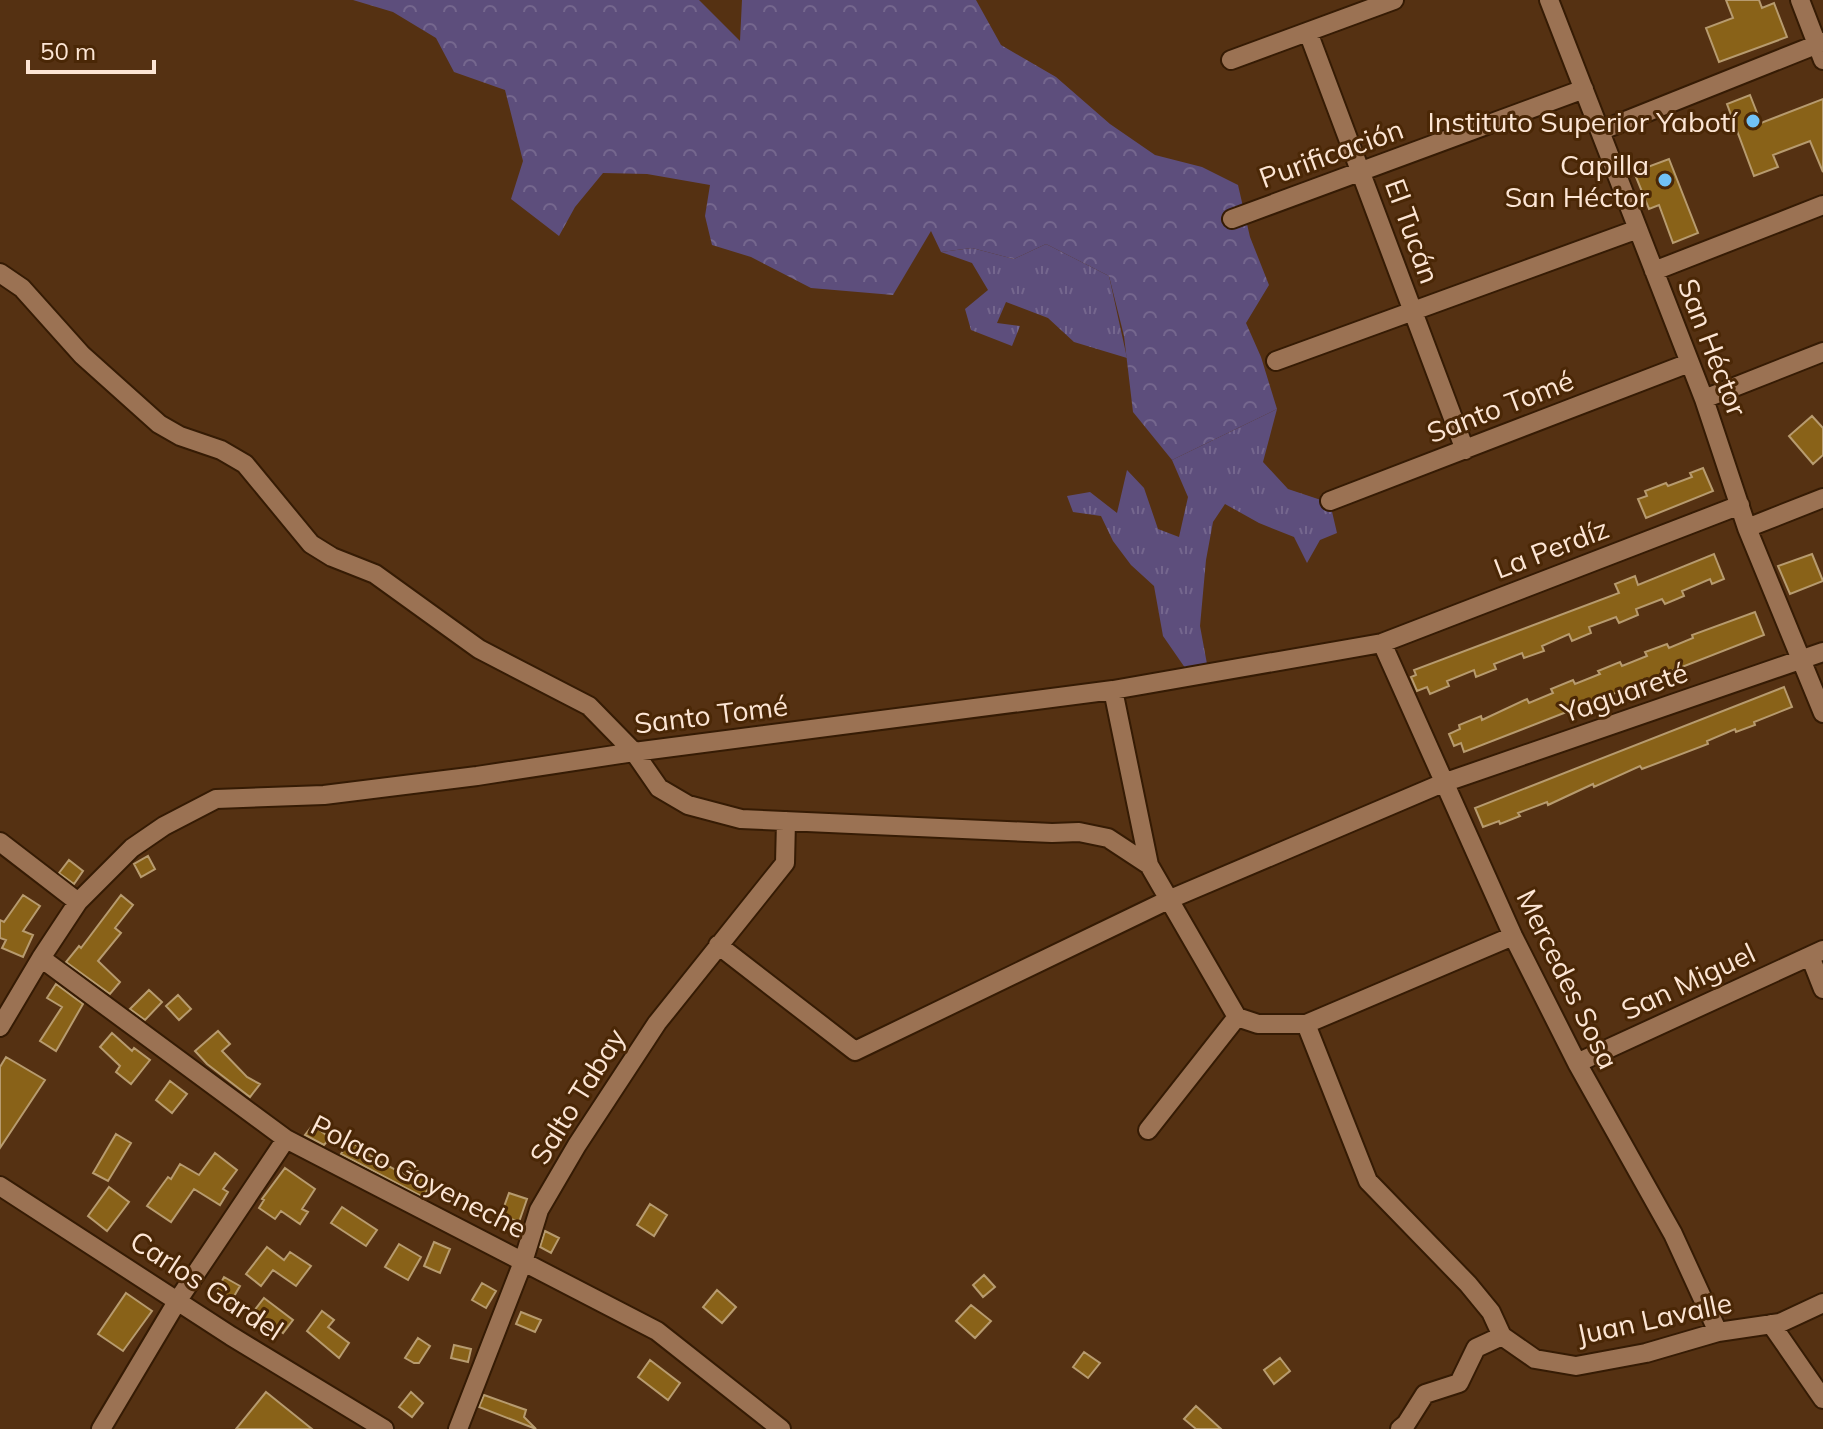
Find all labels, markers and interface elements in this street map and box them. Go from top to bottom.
scale bar [28,24,154,74]
text: 50 m [40,36,96,66]
place label: Instituto Superior Yabotí [1428,104,1738,139]
street label: Purificación [1254,111,1408,195]
marker: Instituto Superior Yabotí [1744,112,1762,130]
place label: Capilla San Héctor [1505,147,1650,214]
marker: Capilla San Héctor [1656,171,1674,189]
street label: El Tucán [1378,174,1448,288]
street label: San Héctor [1671,273,1755,421]
street label: Santo Tomé [1422,362,1578,450]
street label: La Perdíz [1489,510,1613,586]
street label: Yaguareté [1555,654,1692,730]
street label: Santo Tomé [632,687,790,741]
street label: Mercedes Sosa [1509,884,1627,1074]
street label: San Miguel [1616,935,1760,1027]
street label: Salto Tabay [521,1021,633,1170]
street label: Polaco Goyeneche [305,1107,533,1245]
street label: Carlos Gardel [124,1223,290,1347]
street label: Juan Lavalle [1573,1284,1735,1352]

